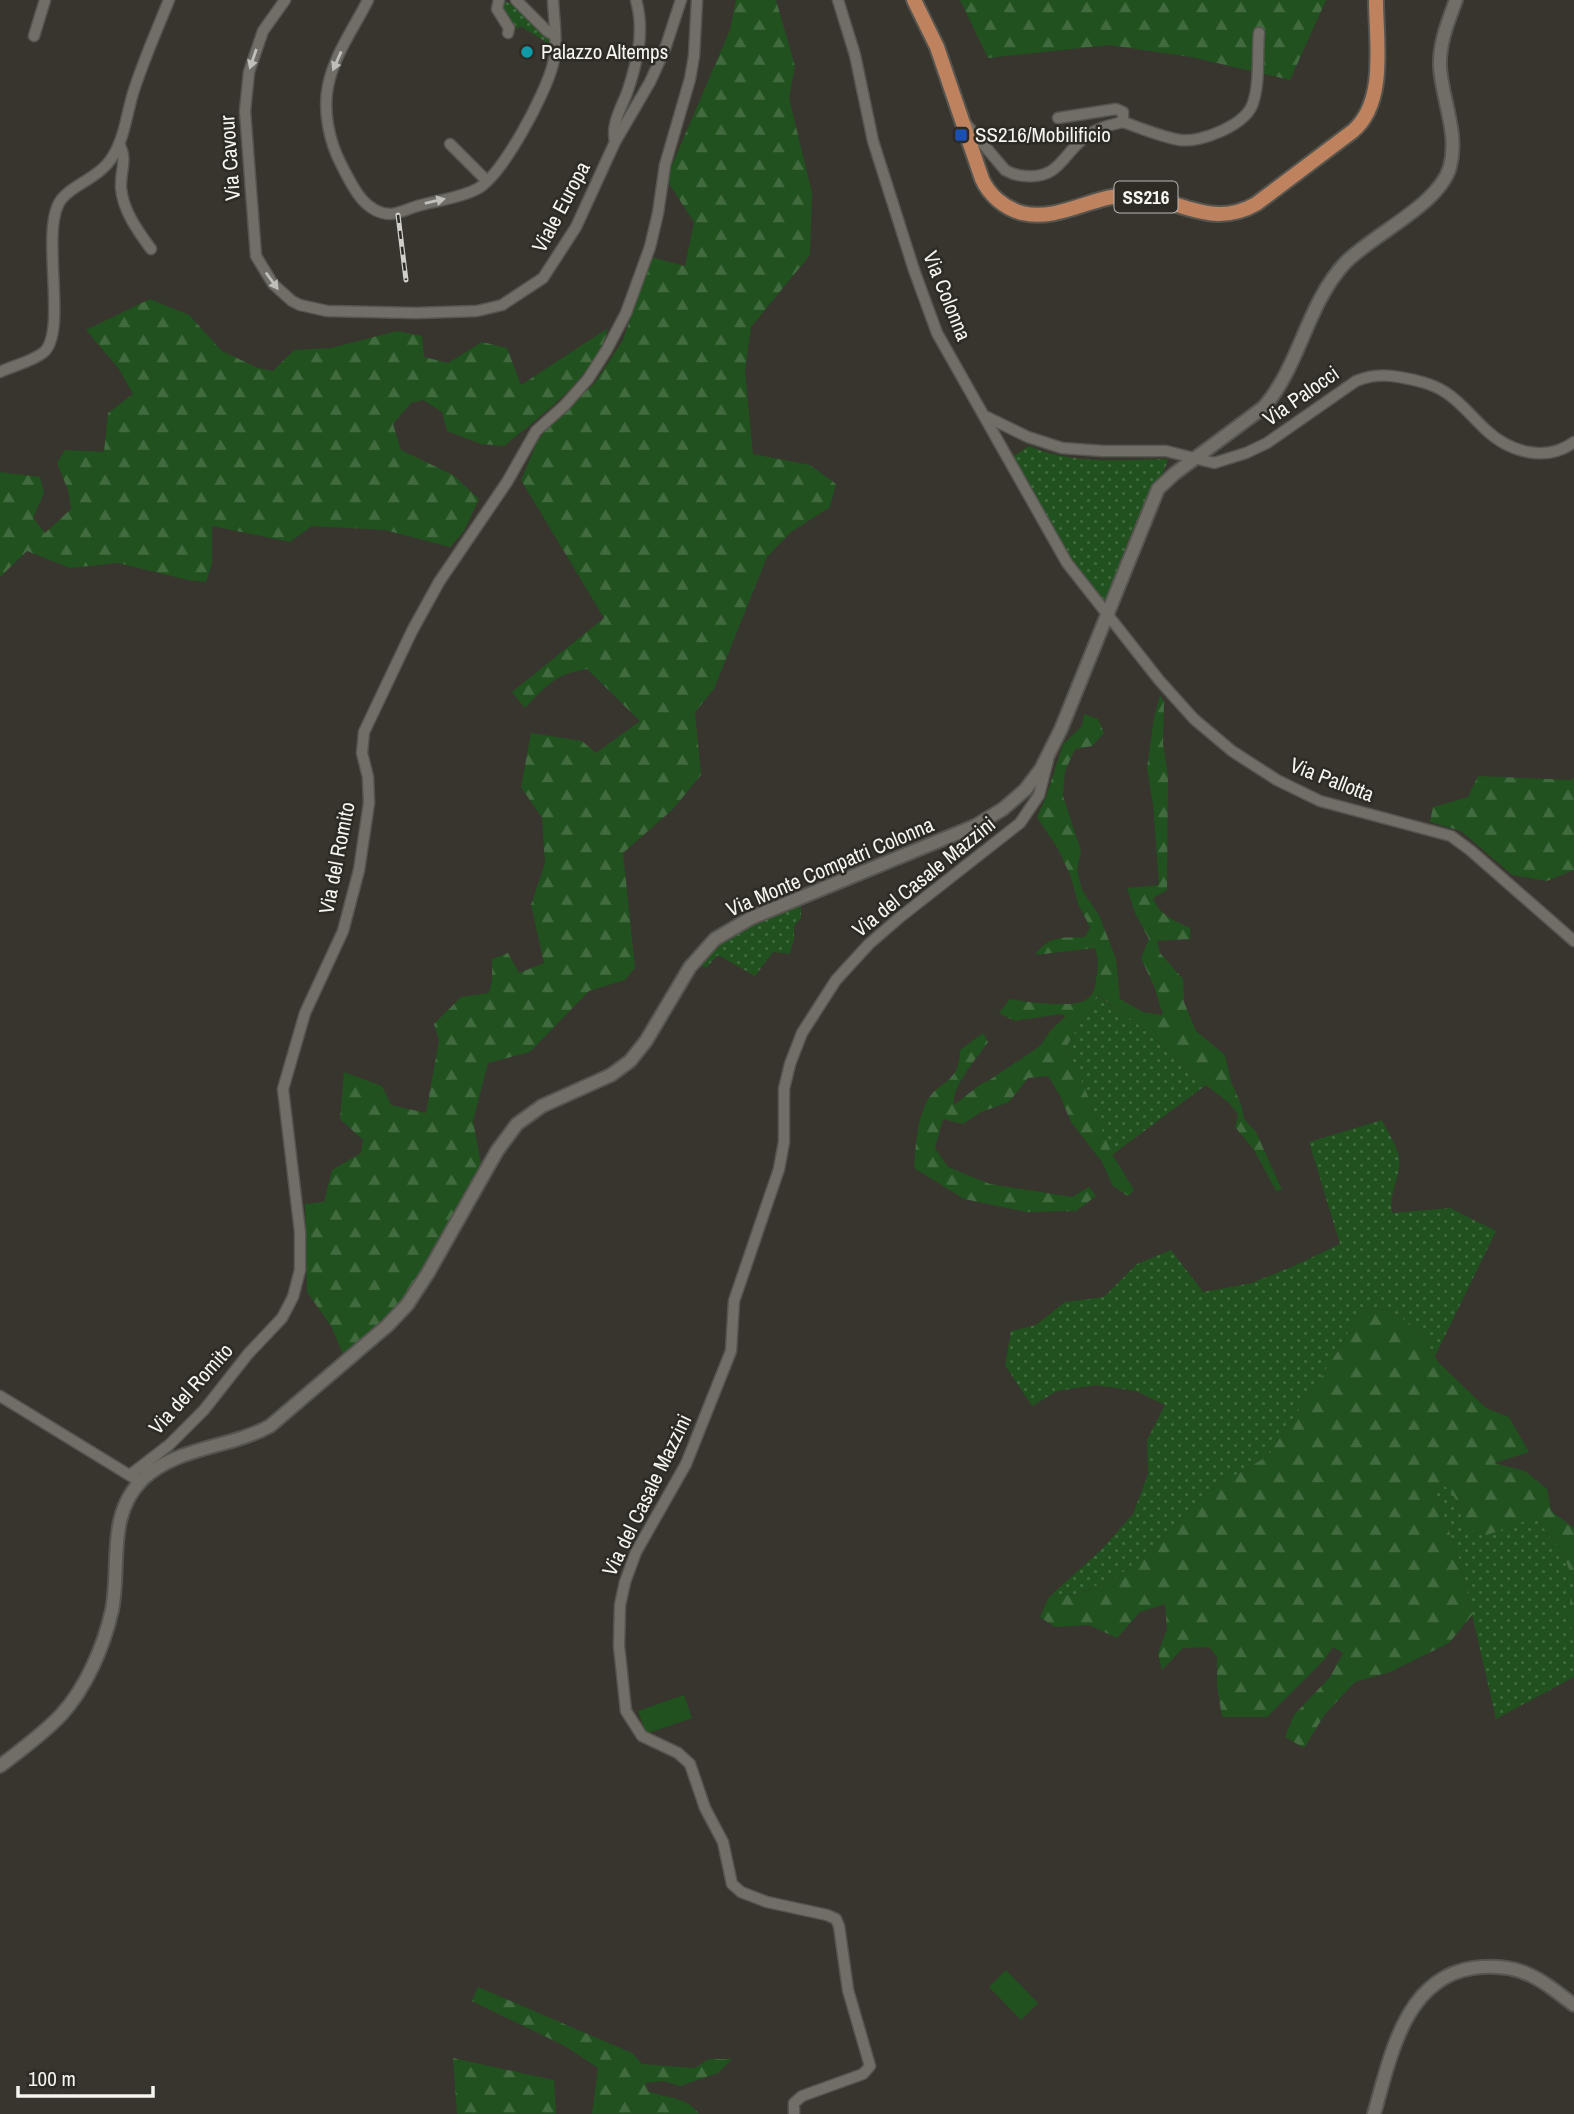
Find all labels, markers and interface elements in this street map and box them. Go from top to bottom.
place label: Palazzo Altemps [541,37,668,66]
marker: Palazzo Altemps [519,44,535,60]
one-way arrow [247,49,258,70]
one-way arrow [331,50,342,71]
street label: Via Cavour [212,114,247,202]
place label: SS216/Mobilificio [975,120,1111,149]
marker: SS216/Mobilificio [953,127,969,143]
street label: Viale Europa [524,156,597,257]
road number: SS216 [1114,182,1178,212]
one-way arrow [424,196,446,207]
street label: Via Colonna [916,247,979,345]
one-way arrow [265,272,279,290]
street label: Via Palocci [1257,359,1345,432]
street label: Via Pallotta [1286,750,1379,809]
street label: Via del Romito [311,799,362,916]
street label: Via Monte Compatri Colonna [722,810,938,923]
street label: Via del Casale Mazzini [846,810,1002,944]
street label: Via del Romito [142,1337,239,1441]
street label: Via del Casale Mazzini [595,1409,698,1581]
scale bar [18,2054,152,2098]
text: 100 m [28,2064,76,2093]

